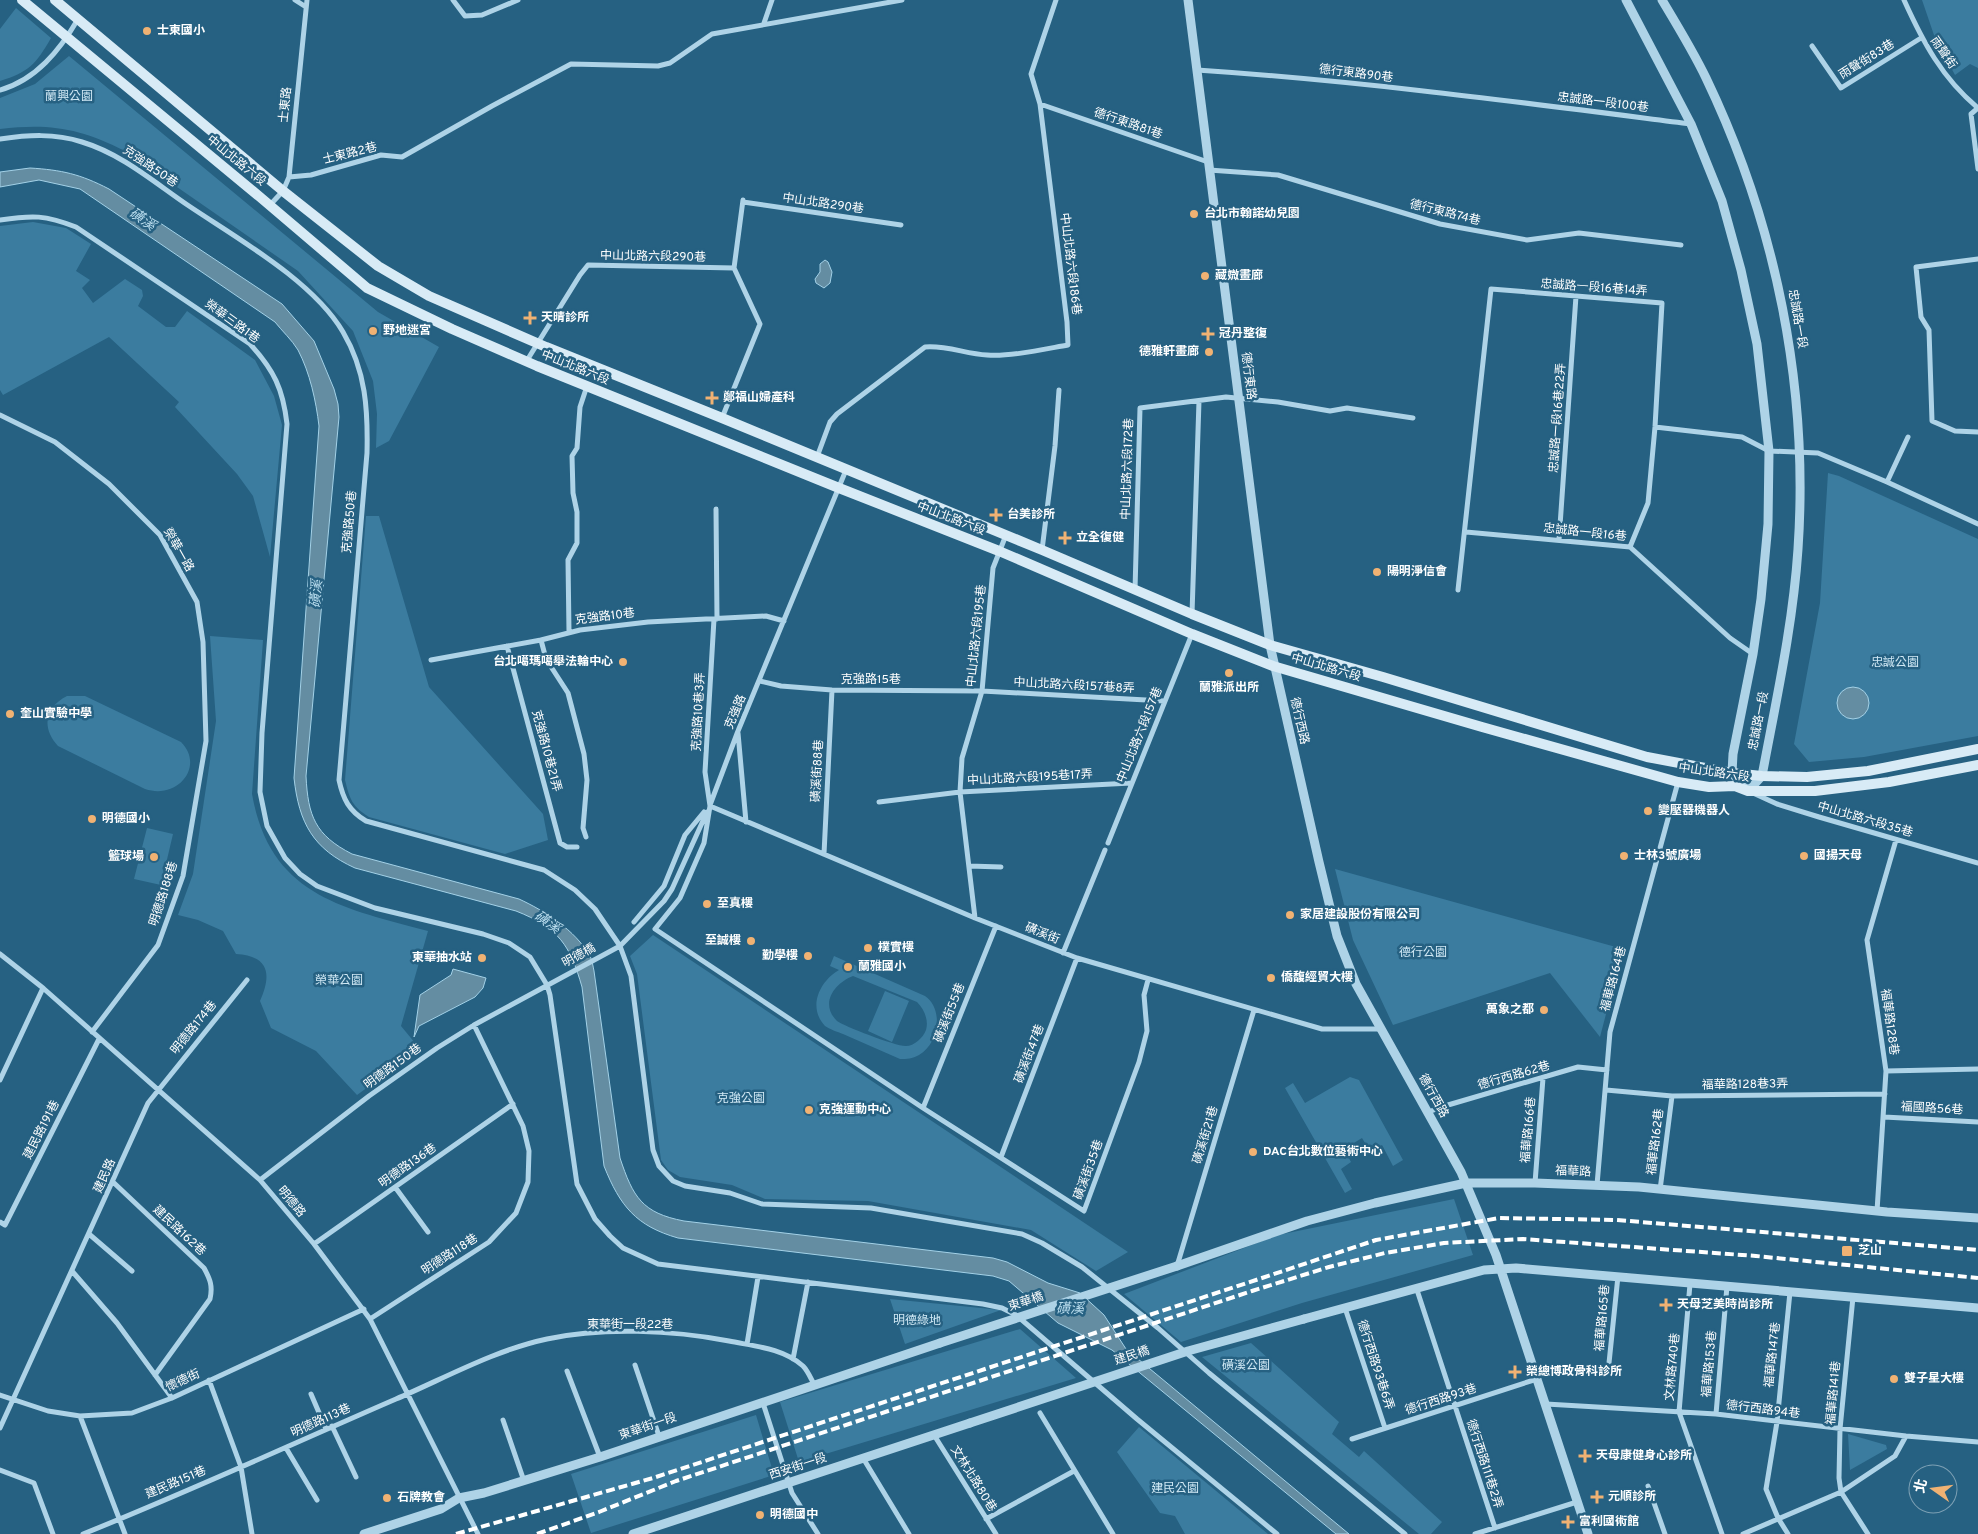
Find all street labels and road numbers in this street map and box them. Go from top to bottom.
street label: 雨聲街 [1926,34,1960,72]
street label: 雨聲街83巷 [1836,37,1898,83]
street label: 德行東路90巷 [1318,62,1394,86]
street label: 士東路 [276,86,296,124]
street label: 忠誠路一段100巷 [1556,89,1650,117]
street label: 德行東路81巷 [1091,105,1165,143]
street label: 中山北路六段 [203,132,269,190]
street label: 士東路2巷 [321,140,379,168]
street label: 克強路50巷 [119,143,181,191]
street label: 中山北路290巷 [781,190,865,218]
street label: 德行東路74巷 [1408,196,1482,230]
street label: 中山北路六段186巷 [1056,212,1084,316]
street label: 中山北路六段290巷 [600,248,706,266]
street label: 忠誠路一段16巷14弄 [1540,276,1648,300]
street label: 忠誠路一段 [1784,288,1810,350]
street label: 榮華三路1巷 [201,297,263,347]
street label: 中山北路六段 [539,347,611,389]
street label: 德行東路 [1237,351,1259,401]
street label: 忠誠路一段16巷22弄 [1546,362,1570,474]
street label: 中山北路六段172巷 [1118,418,1138,520]
street label: 克強路50巷 [339,490,361,554]
street label: 中山北路六段 [915,499,987,539]
street label: 忠誠路一段16巷 [1543,521,1627,545]
street label: 榮華一路 [159,525,197,575]
street label: 中山北路六段195巷 [964,584,990,688]
street label: 克強路10巷 [574,605,636,629]
street label: 中山北路六段 [1289,650,1363,686]
street label: 克強路10巷3弄 [689,672,709,752]
street label: 克強路15巷 [841,672,901,688]
street label: 中山北路六段157巷8弄 [1013,675,1135,697]
street label: 中山北路六段157巷 [1113,685,1167,785]
street label: 忠誠路一段 [1745,690,1773,752]
street label: 克強路 [722,692,750,732]
street label: 德行西路 [1286,696,1312,746]
street label: 克強路10巷21弄 [527,708,565,794]
street label: 磺溪街88巷 [808,739,828,803]
street label: 中山北路六段 [1677,760,1751,786]
street label: 中山北路六段195巷17弄 [967,767,1093,789]
street label: 中山北路六段35巷 [1815,799,1915,841]
street label: 明德路188巷 [146,860,182,928]
street label: 磺溪街 [1022,920,1062,948]
street label: 明德橋 [559,940,599,972]
street label: 福華路164巷 [1598,945,1630,1013]
street label: 磺溪街55巷 [931,981,969,1045]
street label: 福華路128巷 [1876,988,1902,1056]
street label: 明德路174巷 [167,998,221,1058]
street label: 磺溪街47巷 [1011,1022,1049,1086]
street label: 明德路150巷 [361,1041,425,1093]
street label: 德行西路62巷 [1476,1058,1552,1094]
street label: 德行西路 [1414,1071,1452,1121]
street label: 福華路128巷3弄 [1702,1076,1788,1094]
street label: 福華路166巷 [1518,1096,1540,1164]
street label: 建民路191巷 [20,1098,64,1162]
street label: 福國路56巷 [1900,1099,1964,1119]
street label: 磺溪街21巷 [1190,1104,1222,1166]
street label: 福華路162巷 [1644,1108,1668,1176]
street label: 磺溪街35巷 [1071,1138,1107,1202]
street label: 明德路136巷 [376,1140,440,1192]
street label: 建民路 [90,1156,120,1196]
street label: 福華路 [1555,1163,1591,1181]
street label: 明德路 [273,1183,309,1221]
street label: 建民路162巷 [149,1202,209,1260]
street label: 明德路118巷 [419,1231,481,1279]
street label: 福華路165巷 [1592,1284,1614,1352]
street label: 東華橋 [1006,1289,1046,1315]
street label: 東華街一段22巷 [587,1317,673,1333]
street label: 德行西路93巷6弄 [1353,1318,1397,1412]
street label: 福華路147巷 [1762,1321,1784,1389]
street label: 福華路153巷 [1699,1330,1721,1398]
street label: 文林路740巷 [1662,1332,1684,1402]
street label: 建民橋 [1112,1343,1152,1369]
street label: 福華路141巷 [1823,1360,1845,1426]
street label: 懷德街 [163,1366,203,1396]
street label: 德行西路93巷 [1403,1381,1479,1419]
street label: 德行西路94巷 [1725,1398,1801,1422]
street label: 明德路113巷 [288,1401,354,1441]
street label: 東華街一段 [617,1410,679,1444]
street label: 德行西路111巷2弄 [1462,1417,1506,1511]
street label: 文林北路80巷 [946,1443,1000,1515]
street label: 西安街一段 [767,1450,829,1484]
street label: 建民路151巷 [143,1463,209,1503]

